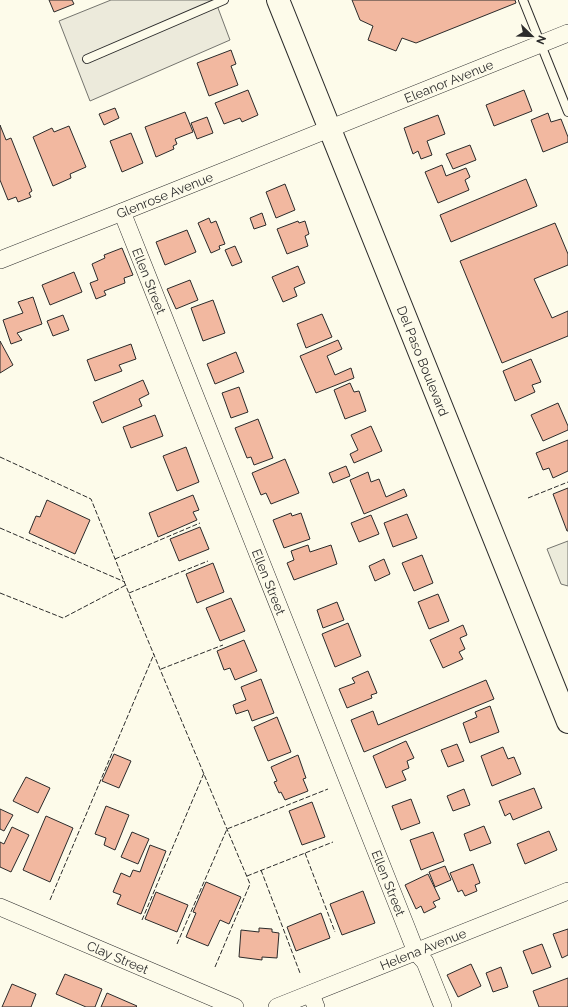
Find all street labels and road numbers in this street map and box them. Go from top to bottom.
street label: Eleanor Avenue [402,57,496,106]
street label: Glenrose Avenue [114,169,216,221]
street label: Ellen Street [129,246,169,317]
street label: Del Paso Boulevard [394,304,451,418]
street label: Ellen Street [249,547,289,618]
street label: Ellen Street [368,848,408,919]
street label: Helena Avenue [378,925,469,973]
street label: Clay Street [85,938,151,978]

